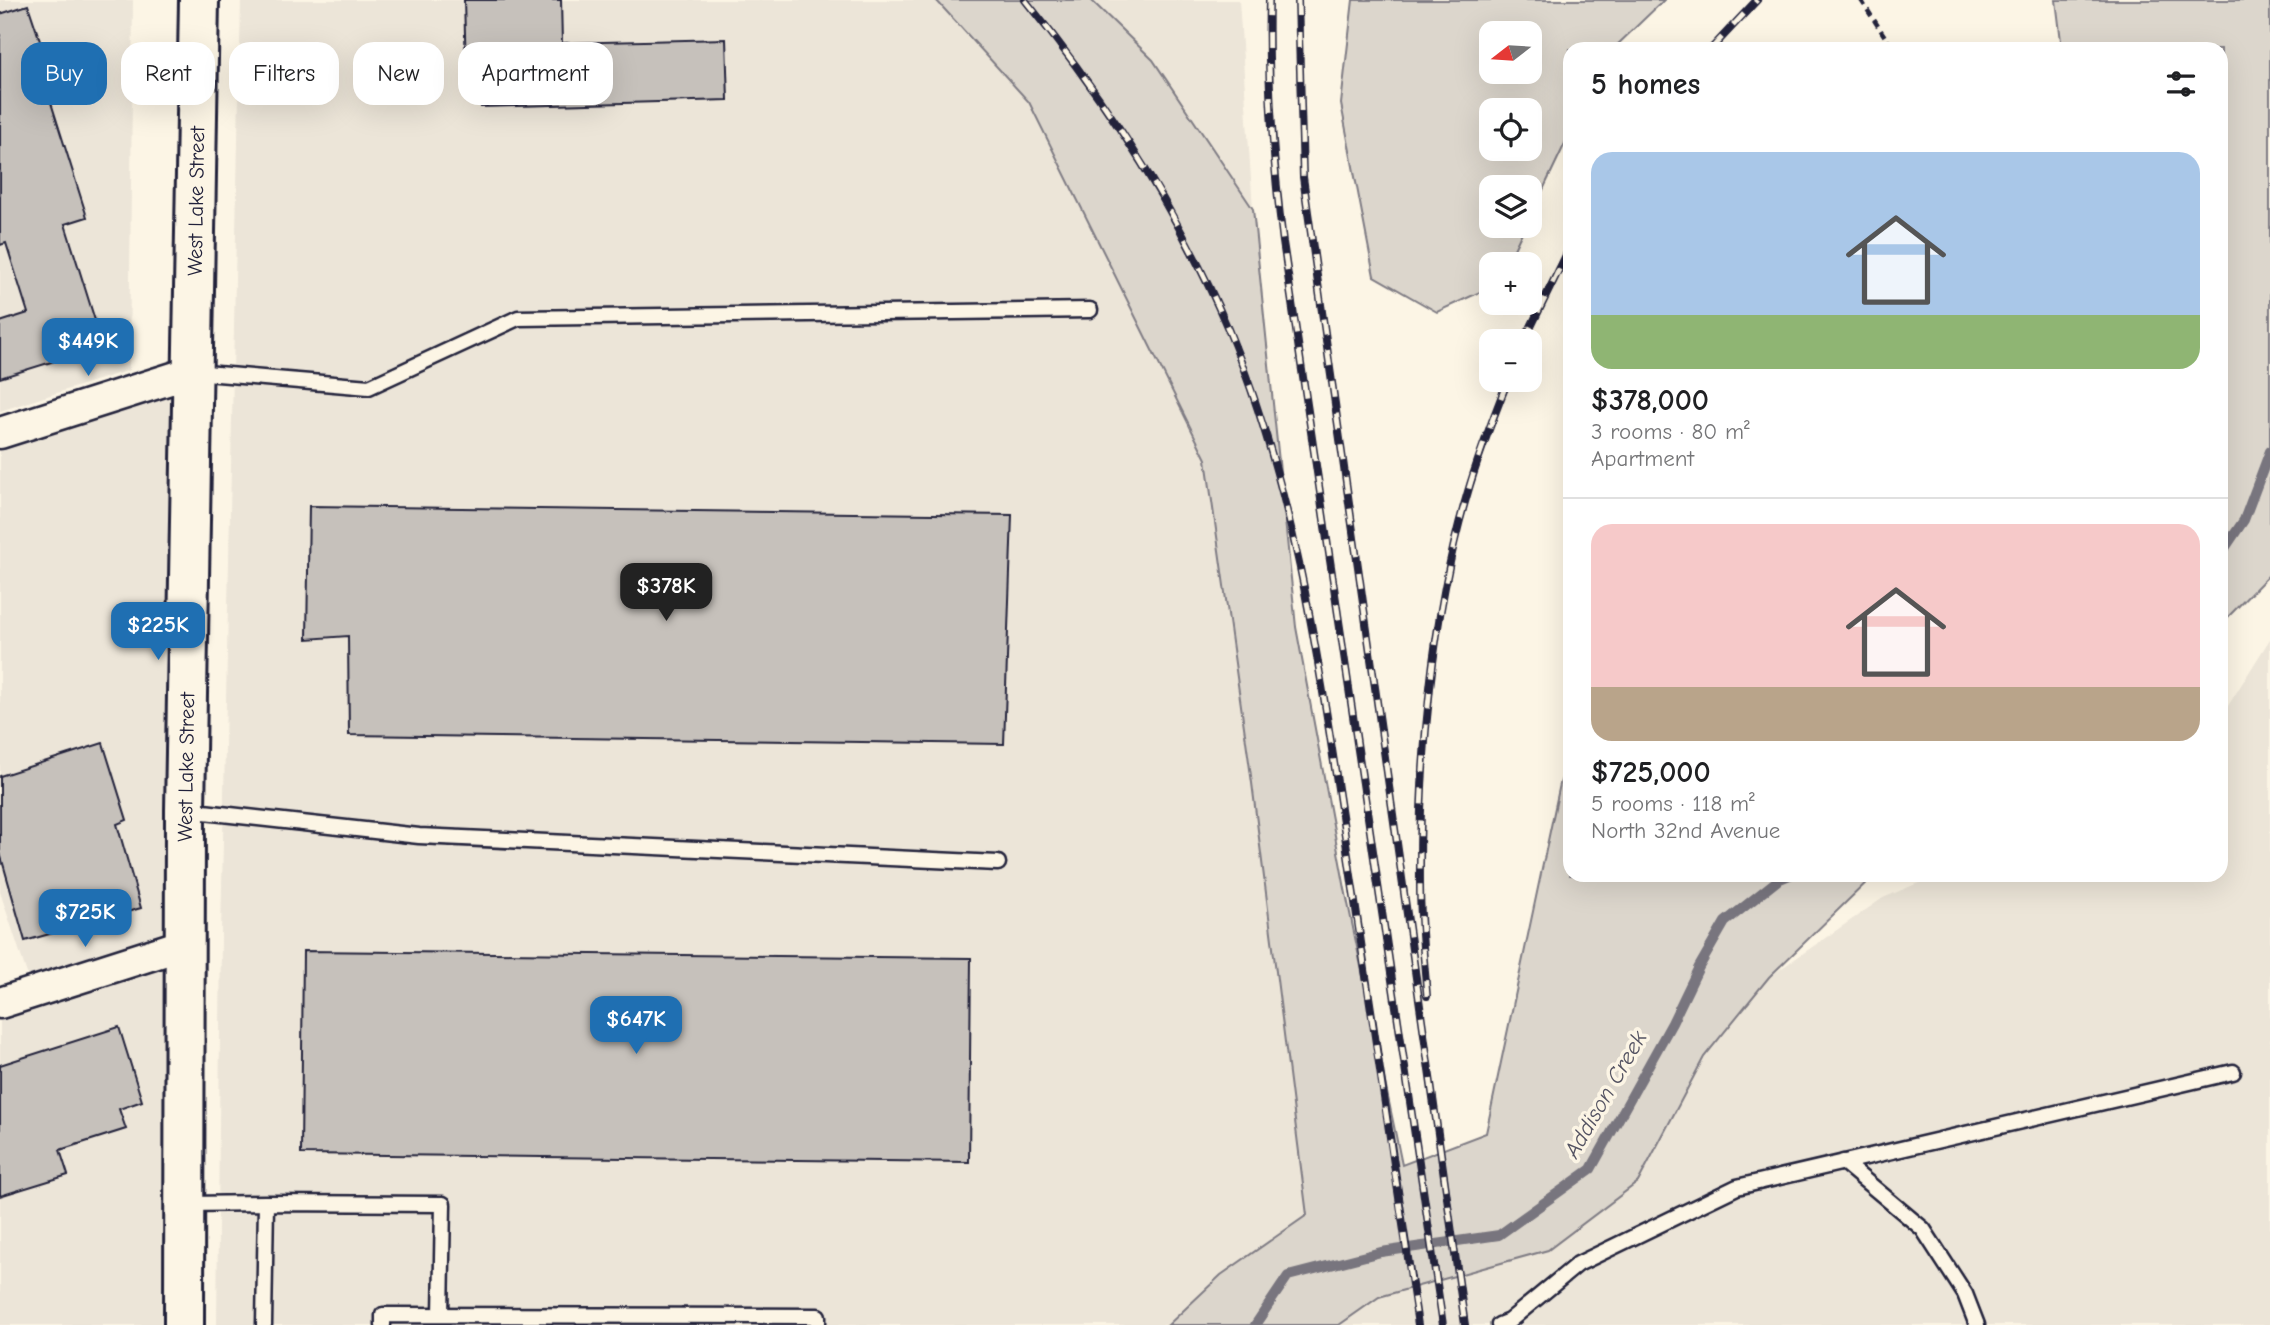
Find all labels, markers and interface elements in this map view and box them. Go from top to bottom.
north arrow [1479,21,1542,84]
map controls [1479,21,1542,392]
chip: Buy [21,42,107,105]
chip: Rent [121,42,215,105]
chip: Filters [229,42,339,105]
chip: New [353,42,444,105]
chip: Apartment [458,42,613,105]
icon: filters [2162,65,2200,103]
text: 5 homes [1591,67,1700,102]
button: locate [1479,98,1542,161]
street label: West Lake Street [183,125,209,276]
button: layers [1479,175,1542,238]
icon: home [1833,197,1959,323]
button: + [1479,252,1542,315]
pin: $449K [39,318,137,378]
text: $449K [58,327,118,354]
button: − [1479,329,1542,392]
text: $378,000 [1591,383,1709,418]
text: 3 rooms · 80 m² [1591,418,1750,445]
text: Apartment [1591,445,1694,472]
pin: $378K [617,564,715,623]
icon: home [1833,569,1959,695]
text: $378K [636,572,696,599]
pin: $225K [109,602,207,662]
text: $225K [127,611,189,638]
street label: West Lake Street [173,691,199,842]
text: $725,000 [1591,755,1711,790]
text: 5 rooms · 118 m² [1591,790,1755,817]
text: North 32nd Avenue [1591,817,1780,844]
pin: $725K [36,890,134,949]
text: $725K [55,898,115,925]
pin: $647K [587,996,685,1056]
text: $647K [606,1005,666,1032]
water label: Addison Creek [1558,1025,1653,1163]

